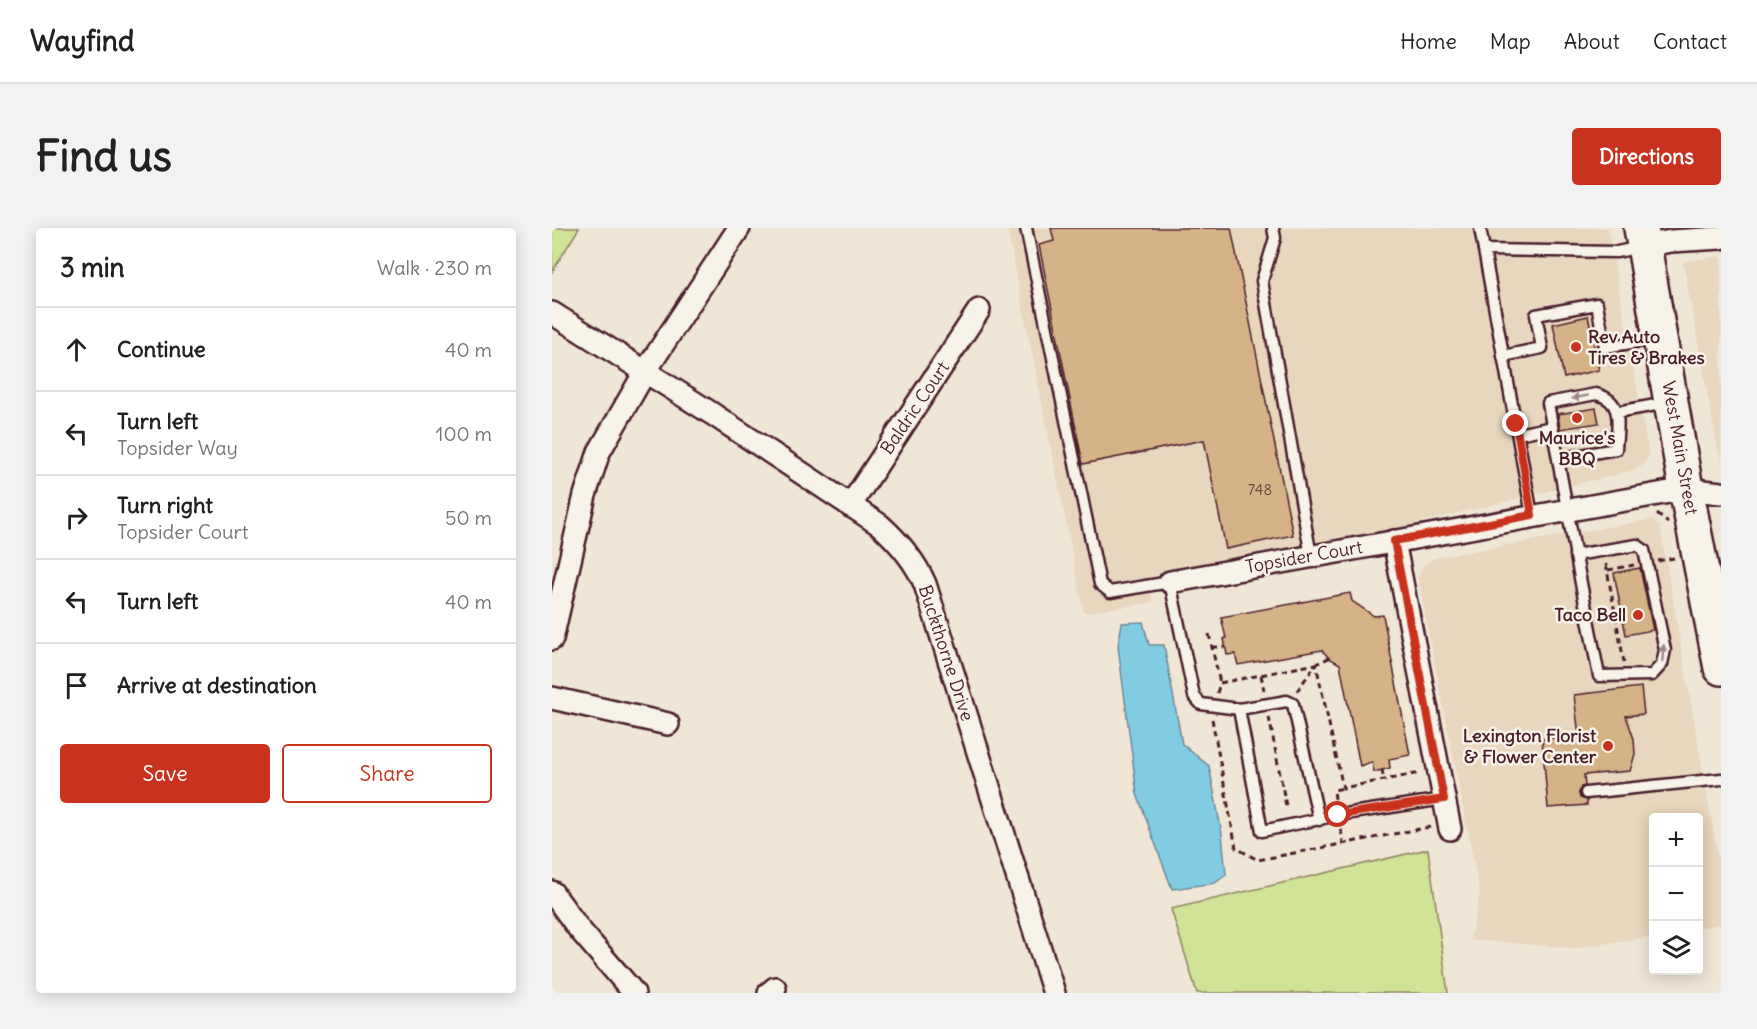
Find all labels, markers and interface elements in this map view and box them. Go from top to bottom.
text: Wayfind [30,23,134,59]
text: Home [1400,28,1457,55]
text: Map [1490,28,1531,55]
text: About [1564,28,1620,55]
text: Contact [1653,28,1727,55]
button: Directions [1572,128,1721,185]
text: Find us [36,130,172,182]
text: 3 min [60,251,125,284]
text: Walk · 230 m [377,255,492,280]
place label: Rev Auto Tires & Brakes [1588,325,1705,369]
icon: ahead [60,333,93,366]
text: Continue [117,335,206,363]
text: 40 m [445,337,492,362]
marker: Rev Auto Tires & Brakes [1569,340,1583,354]
street label: Baldric Court [875,357,954,459]
street label: West Main Street [1657,379,1704,517]
one-way arrow [1570,393,1589,402]
text: Turn left [117,407,198,435]
route end [1502,410,1528,436]
marker: Maurice's BBQ [1570,411,1584,425]
icon: left [60,417,93,450]
text: 100 m [435,421,492,446]
place label: Maurice's BBQ [1539,426,1615,470]
text: Topsider Way [117,435,238,460]
house number: 748 [1248,480,1272,499]
text: Turn right [117,491,213,519]
icon: right [60,501,93,534]
text: 50 m [445,505,492,530]
text: Topsider Court [117,519,249,544]
street label: Topsider Court [1244,535,1364,578]
street label: Buckthorne Drive [914,582,979,724]
icon: left [60,585,93,618]
text: Turn left [117,587,198,615]
text: 40 m [445,589,492,614]
place label: Taco Bell [1555,603,1626,626]
marker: Taco Bell [1631,608,1645,622]
one-way arrow [1658,643,1668,662]
icon: arrive [60,669,93,702]
text: Arrive at destination [117,671,317,699]
place label: Lexington Florist & Flower Center [1463,724,1597,768]
marker: Lexington Florist & Flower Center [1601,739,1615,753]
button: Save [60,744,270,803]
button: Share [282,744,492,803]
route start [1324,801,1350,827]
map controls [1649,813,1703,975]
button: + [1649,813,1703,867]
button: − [1649,867,1703,921]
button: layers [1649,921,1703,975]

